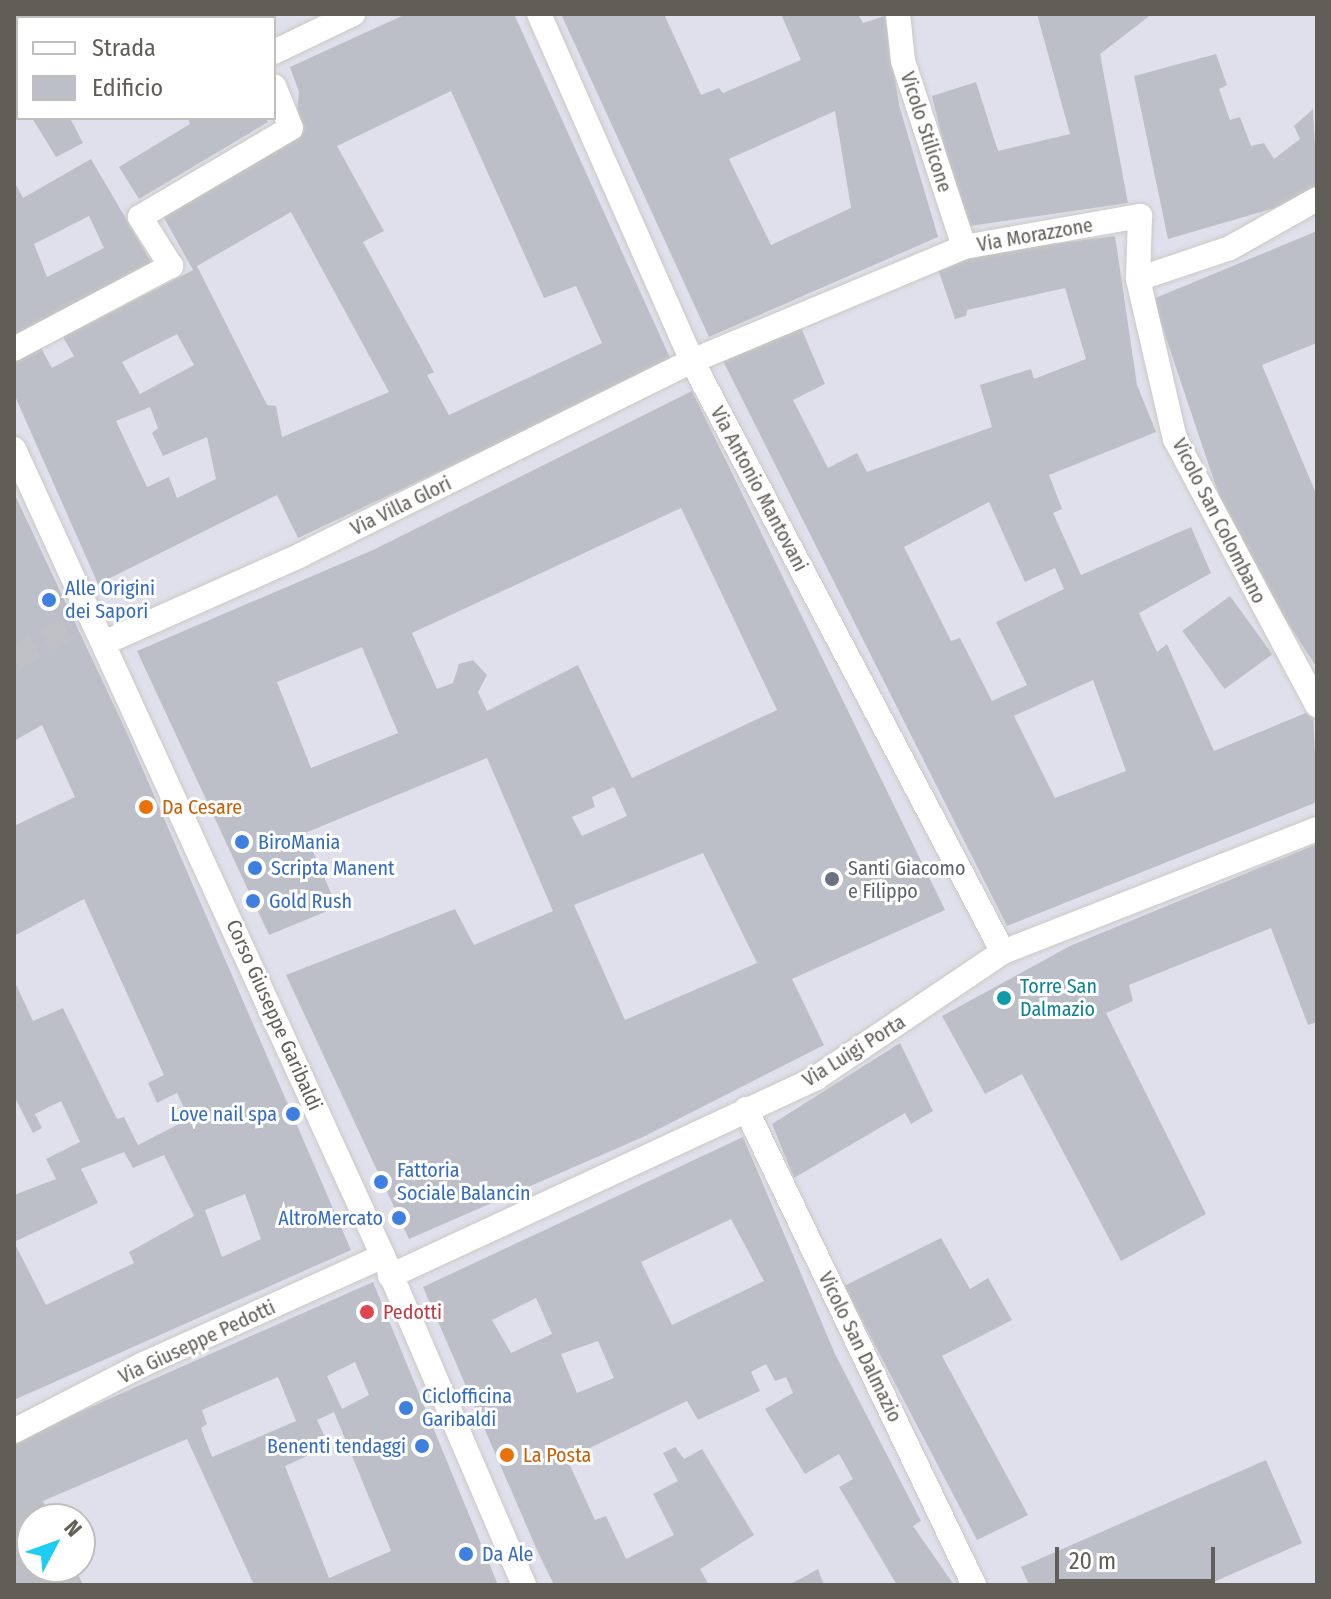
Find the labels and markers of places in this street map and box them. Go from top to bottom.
place label: Alle Origini dei Sapori [65,576,155,623]
marker: Alle Origini dei Sapori [40,591,58,609]
place label: Da Cesare [162,795,242,819]
marker: Da Cesare [137,798,155,816]
place label: BiroMania [258,830,340,854]
marker: BiroMania [233,833,251,851]
place label: Scripta Manent [271,856,395,880]
place label: Santi Giacomo e Filippo [848,856,965,903]
marker: Scripta Manent [246,859,264,877]
marker: Santi Giacomo e Filippo [823,870,841,888]
place label: Gold Rush [269,889,352,913]
marker: Gold Rush [244,892,262,910]
place label: Torre San Dalmazio [1020,974,1097,1021]
marker: Torre San Dalmazio [995,989,1013,1007]
place label: Love nail spa [171,1102,277,1126]
marker: Love nail spa [284,1105,302,1123]
place label: Fattoria Sociale Balancin [397,1158,531,1205]
marker: Fattoria Sociale Balancin [372,1173,390,1191]
place label: AltroMercato [278,1206,383,1230]
marker: AltroMercato [390,1209,408,1227]
place label: Pedotti [383,1300,442,1324]
marker: Pedotti [358,1303,376,1321]
place label: Ciclofficina Garibaldi [422,1384,512,1431]
marker: Ciclofficina Garibaldi [397,1399,415,1417]
place label: Benenti tendaggi [267,1434,406,1458]
marker: Benenti tendaggi [413,1437,431,1455]
place label: La Posta [523,1443,591,1467]
marker: La Posta [498,1446,516,1464]
place label: Da Ale [482,1542,533,1566]
marker: Da Ale [457,1545,475,1563]

